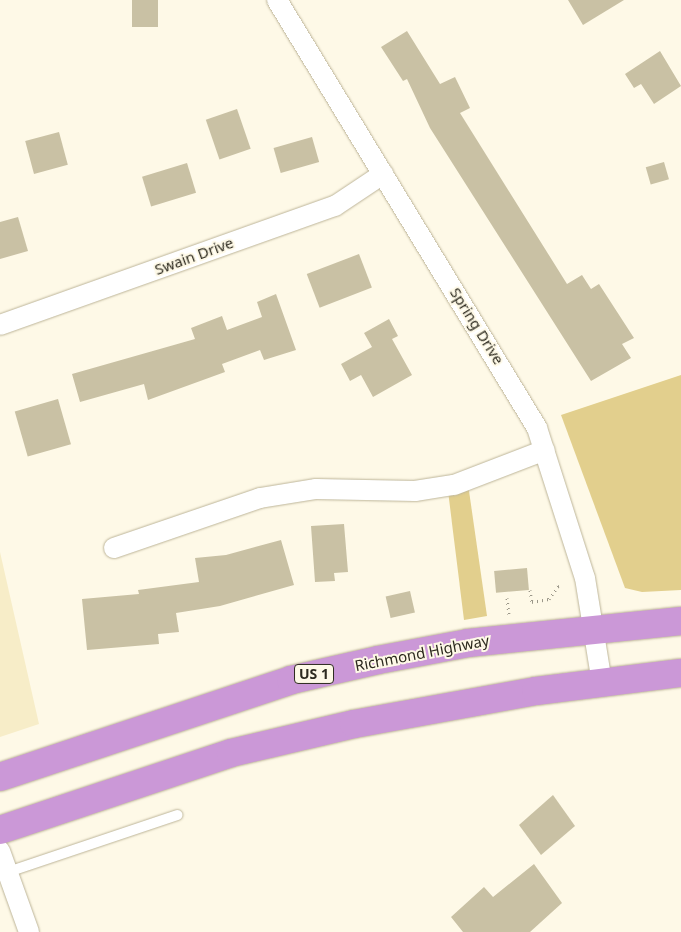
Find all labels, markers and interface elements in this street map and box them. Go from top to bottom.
street label: Swain Drive [152,233,236,279]
street label: Spring Drive [446,284,508,368]
street label: Richmond Highway [353,631,491,675]
road number: US 1 [294,662,334,686]

